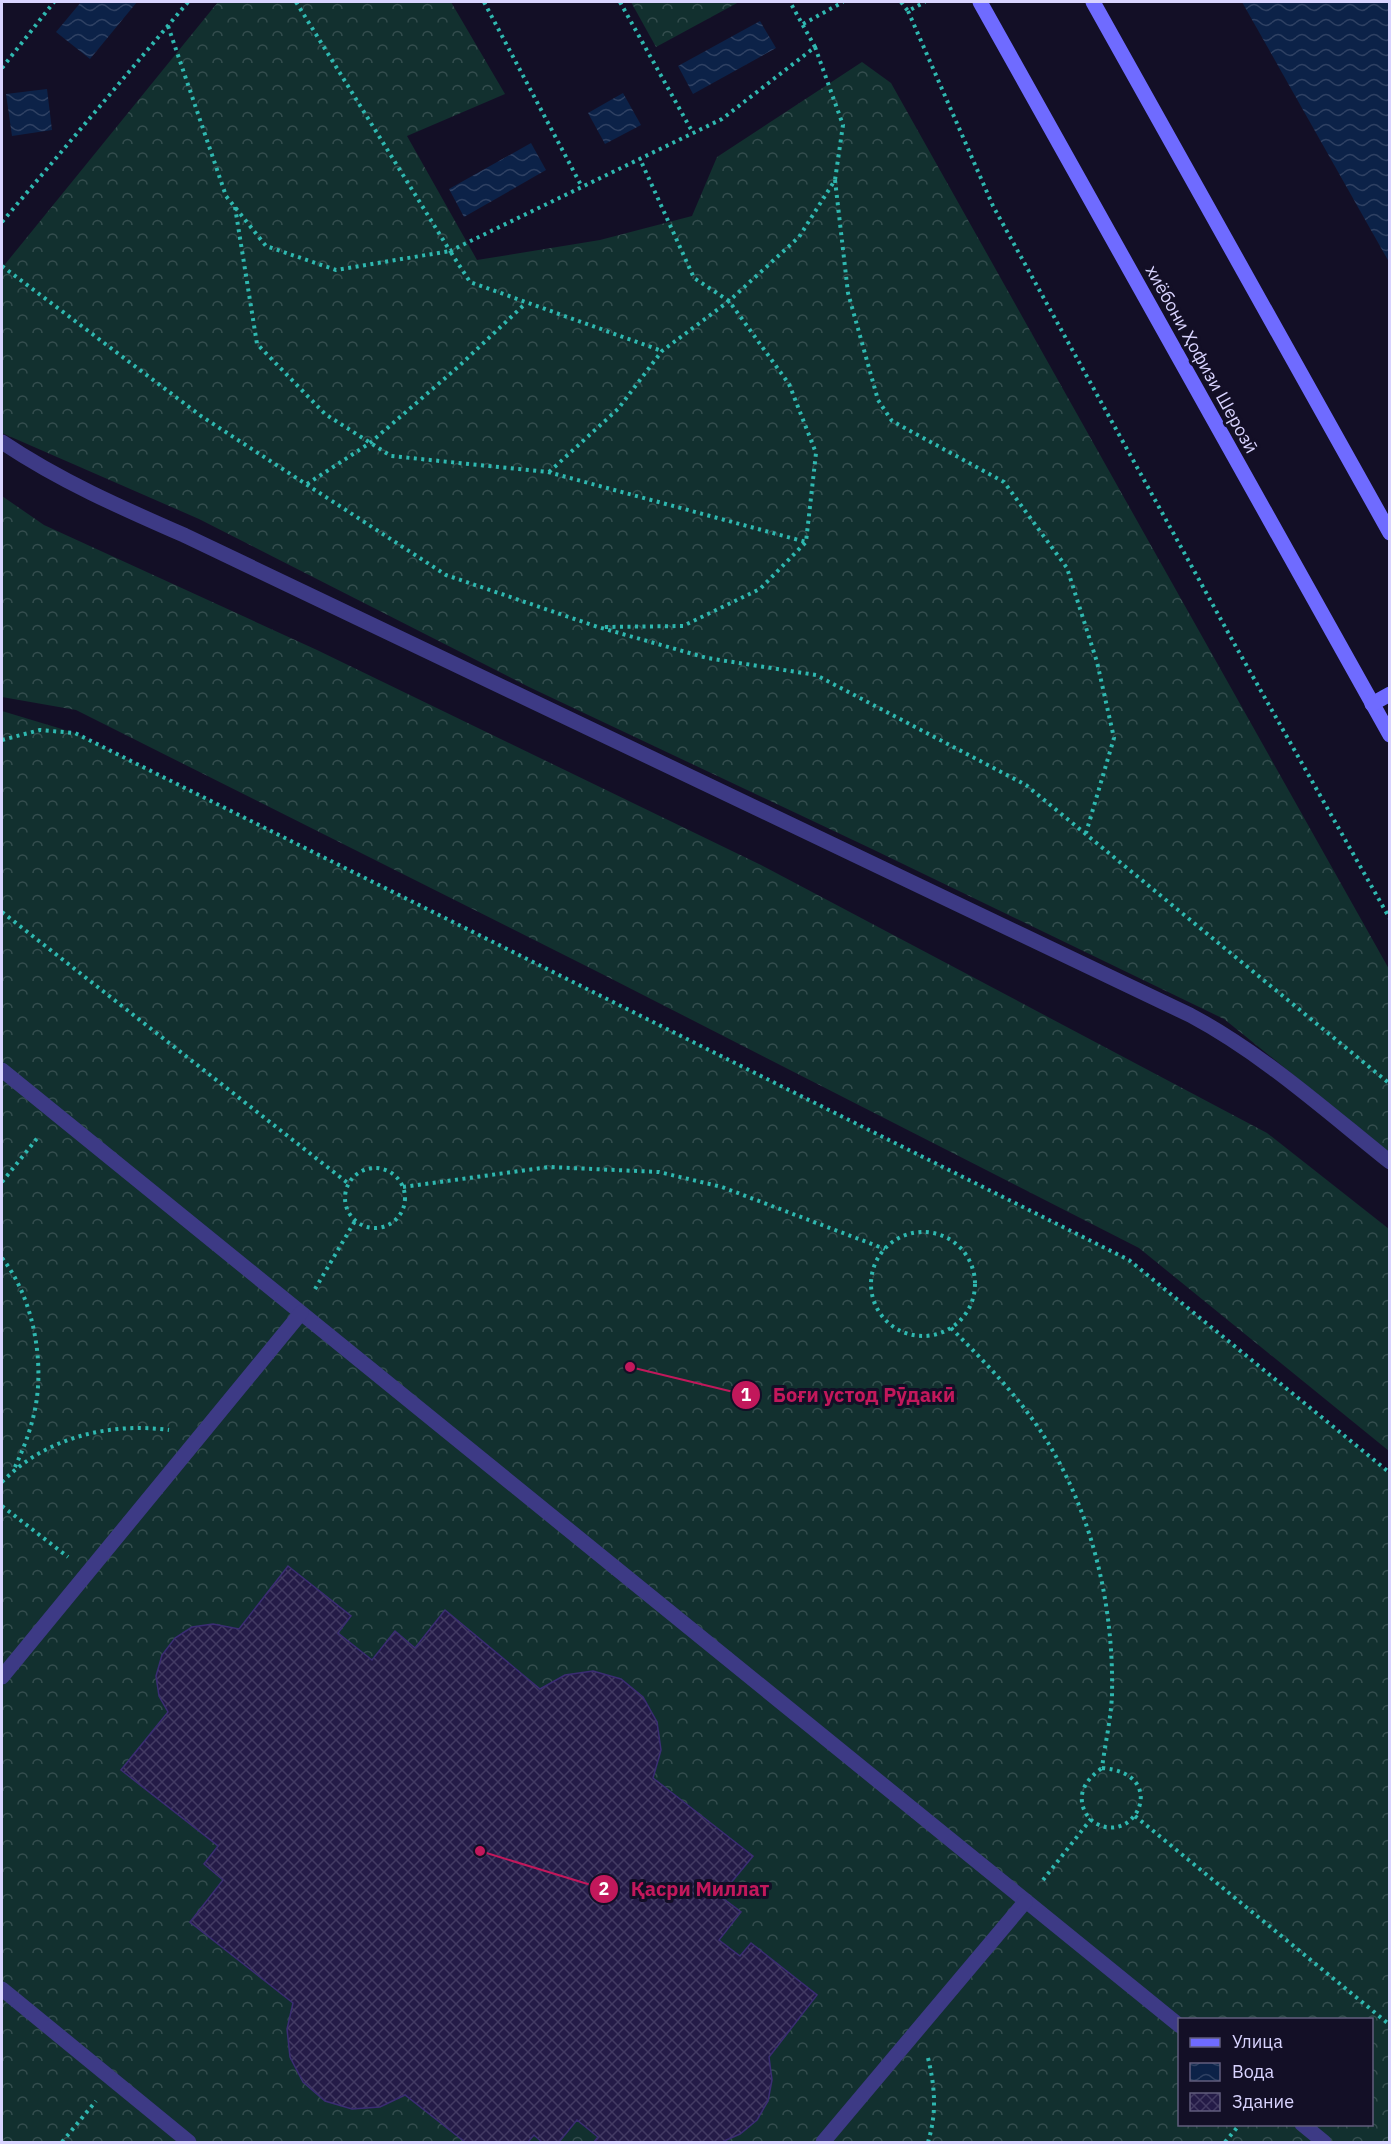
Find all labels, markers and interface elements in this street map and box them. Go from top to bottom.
street label: хиёбони Ҳофизи Шерозӣ [1141,261,1263,457]
callout: Боғи устод Рӯдакӣ [731,1376,967,1414]
text: Боғи устод Рӯдакӣ [773,1381,955,1408]
text: 1 [741,1383,752,1406]
callout: Қасри Миллат [589,1870,781,1908]
text: Қасри Миллат [631,1875,769,1902]
text: 2 [599,1877,609,1900]
legend [1178,2018,1373,2126]
text: Улица [1232,2030,1283,2053]
text: Вода [1232,2060,1275,2083]
text: Здание [1232,2090,1294,2113]

